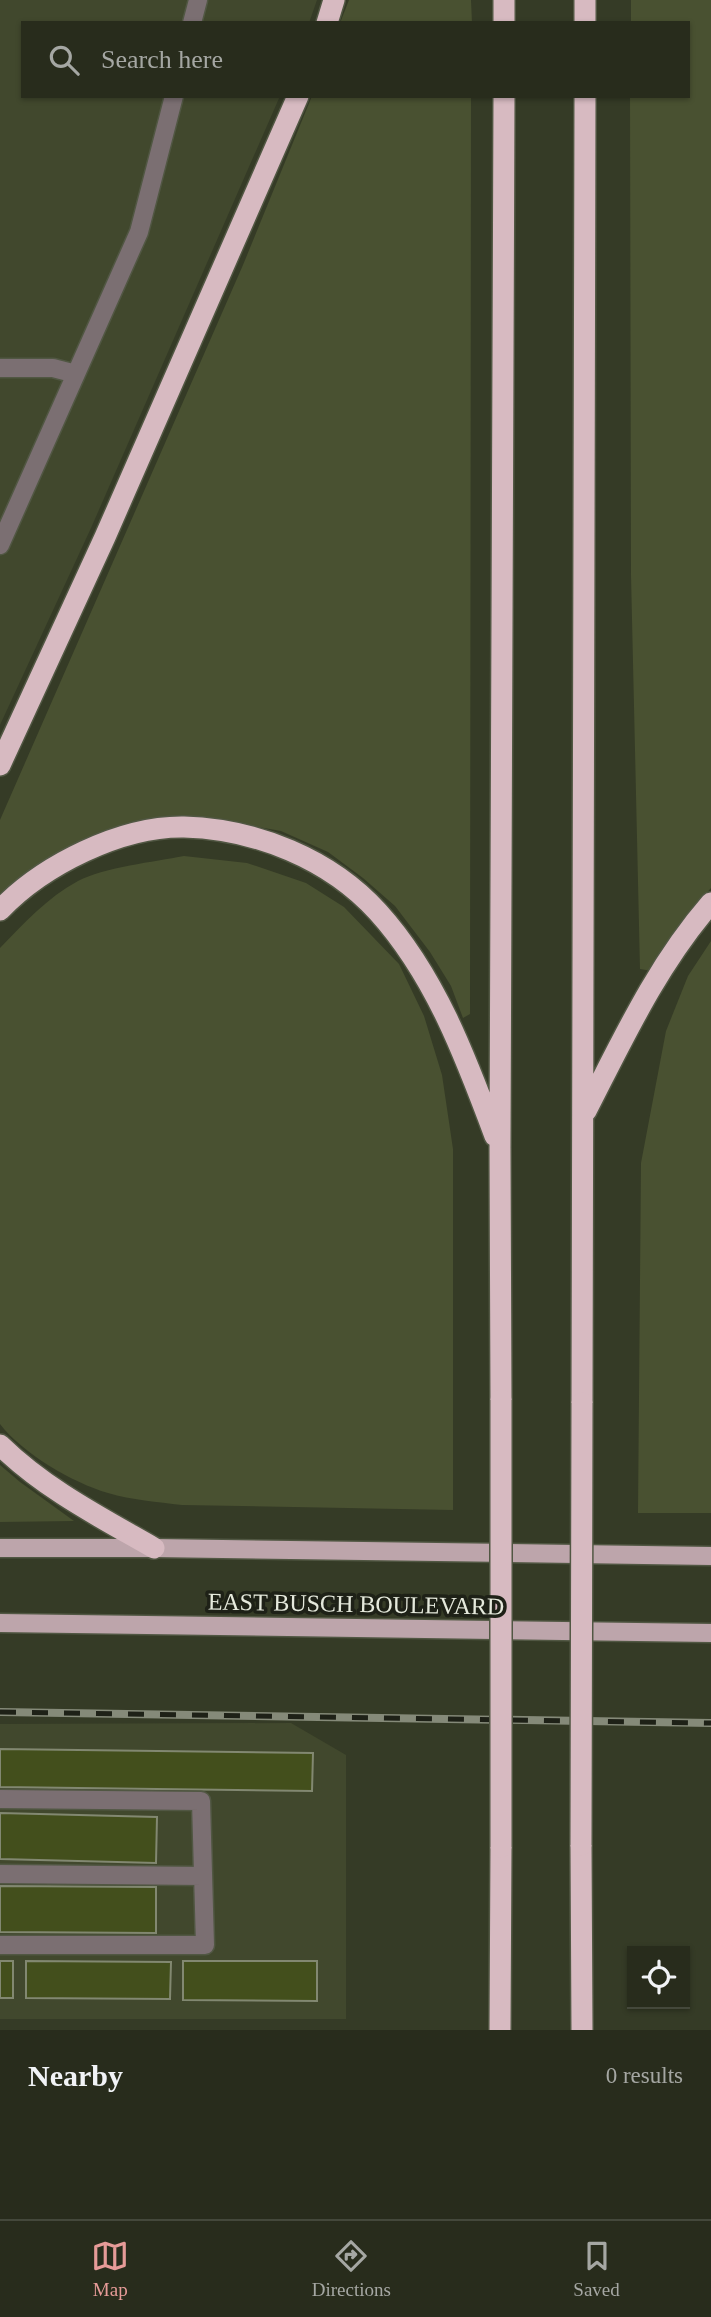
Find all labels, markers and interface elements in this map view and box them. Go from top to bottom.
search box [21,21,690,98]
icon: search [45,41,83,79]
text: Search here [101,45,223,74]
street label: EAST BUSCH BOULEVARD [208,1588,504,1620]
map controls [627,1946,690,2009]
button: locate [627,1946,690,2009]
text: Nearby [28,2059,123,2092]
text: 0 results [606,2063,683,2088]
tab: Map [91,2237,129,2301]
tab: Directions [312,2237,391,2301]
tab: Saved [573,2237,620,2301]

